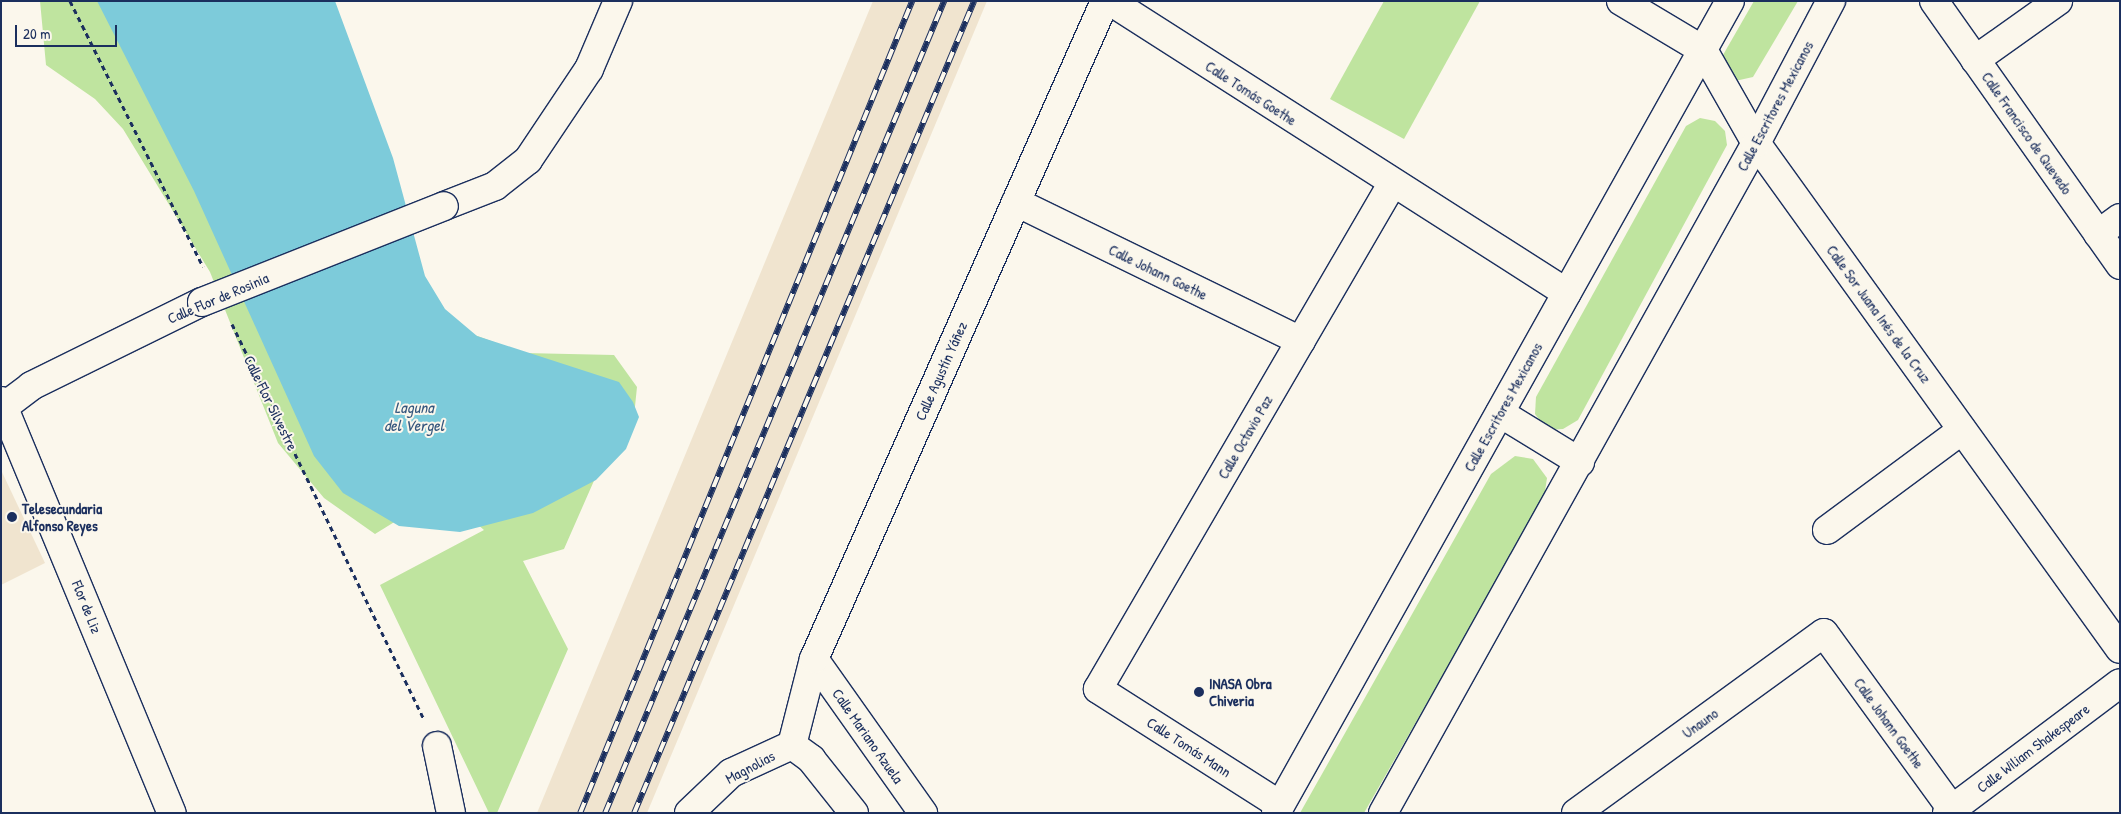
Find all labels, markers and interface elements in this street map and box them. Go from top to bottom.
scale bar [18,15,120,47]
text: 20 m [23,23,50,44]
street label: Calle Escritores Mexicanos [1733,38,1817,174]
street label: Calle Tomás Goethe [1202,57,1300,129]
street label: Calle Francisco de Quevedo [1978,68,2076,198]
street label: Calle Johann Goethe [1106,240,1210,304]
street label: Calle Sor Juana Inés de la Cruz [1823,241,1935,387]
street label: Calle Flor de Rosinia [165,269,271,327]
street label: Calle Agustín Yáñez [911,319,971,423]
street label: Calle Escritores Mexicanos [1460,339,1546,475]
street label: Calle Flor Silvestre [240,352,302,454]
street label: Calle Octavio Paz [1214,392,1276,482]
water label: Laguna del Vergel [384,397,444,435]
place label: Telesecundaria Alfonso Reyes [22,499,102,534]
marker: Telesecundaria Alfonso Reyes [6,511,18,523]
street label: Flor de Liz [68,578,106,636]
place label: INASA Obra Chiveria [1209,674,1272,709]
street label: Calle Johann Goethe [1850,674,1928,772]
street label: Calle Mariano Azuela [829,685,907,787]
marker: INASA Obra Chiveria [1193,686,1205,698]
street label: Calle Wiliam Shakespeare [1973,700,2093,796]
street label: Unauno [1679,704,1721,742]
street label: Calle Tomás Mann [1144,713,1234,781]
street label: Magnolias [722,747,778,787]

